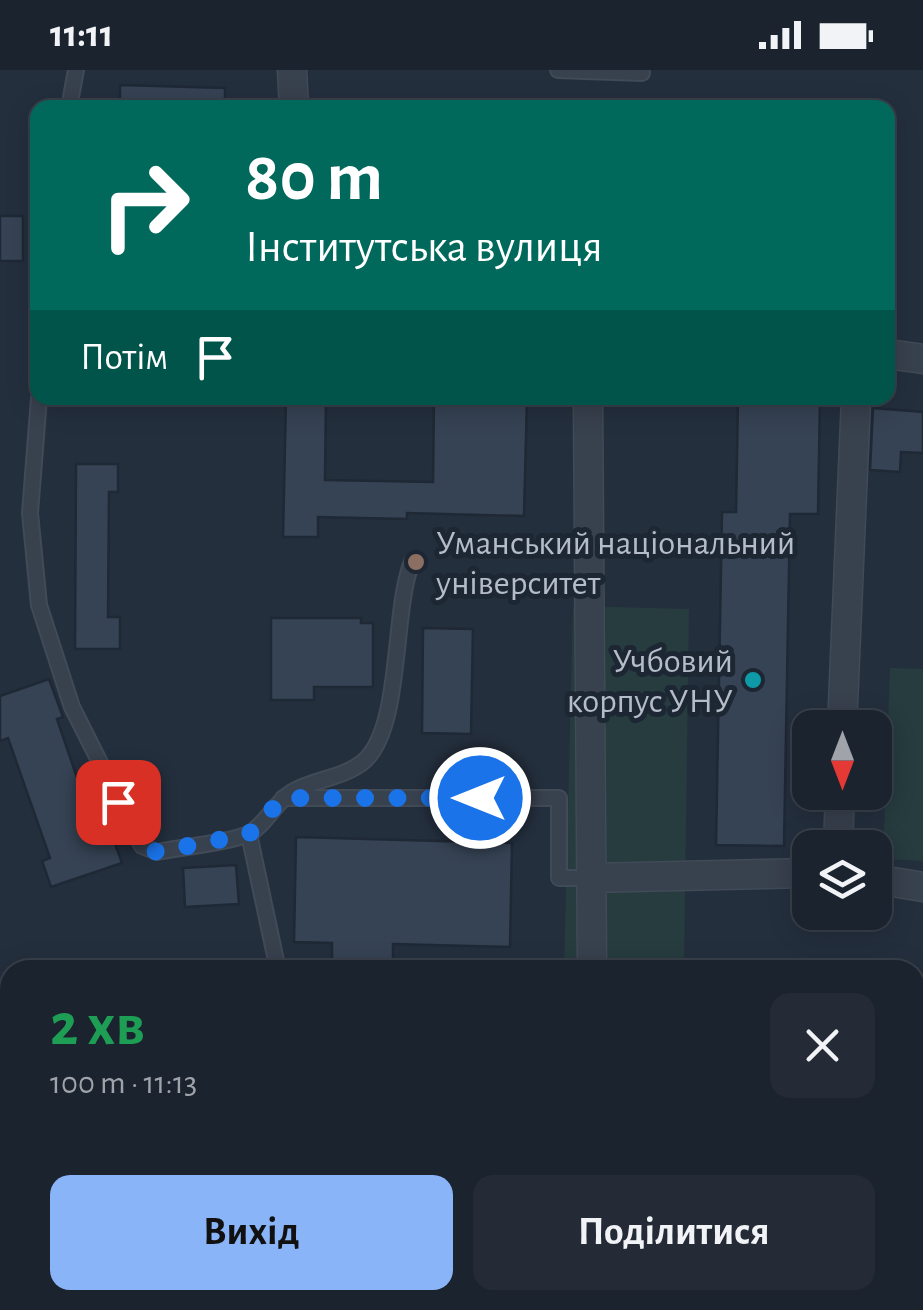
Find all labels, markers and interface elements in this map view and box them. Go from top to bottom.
text: 11:11 [50,16,113,54]
icon: right [80,140,210,270]
text: 80 m [245,143,383,213]
text: Інститутська вулиця [245,225,603,270]
icon: arrive [188,330,243,385]
text: Потім [80,339,168,377]
place label: Уманський національний університет [435,526,795,601]
marker: Уманський національний університет [405,551,427,573]
place label: Учбовий корпус УНУ [567,644,733,719]
marker: Учбовий корпус УНУ [742,669,764,691]
north arrow [792,710,892,810]
map controls [792,710,892,930]
position arrow [428,746,532,850]
pin [76,760,161,845]
icon: arrive [91,775,146,830]
button: layers [792,830,892,930]
button: close [770,993,875,1098]
text: 2 хв [50,996,145,1056]
text: 100 m · 11:13 [50,1067,197,1099]
button: Вихід [50,1175,453,1290]
button: Поділитися [473,1175,875,1290]

